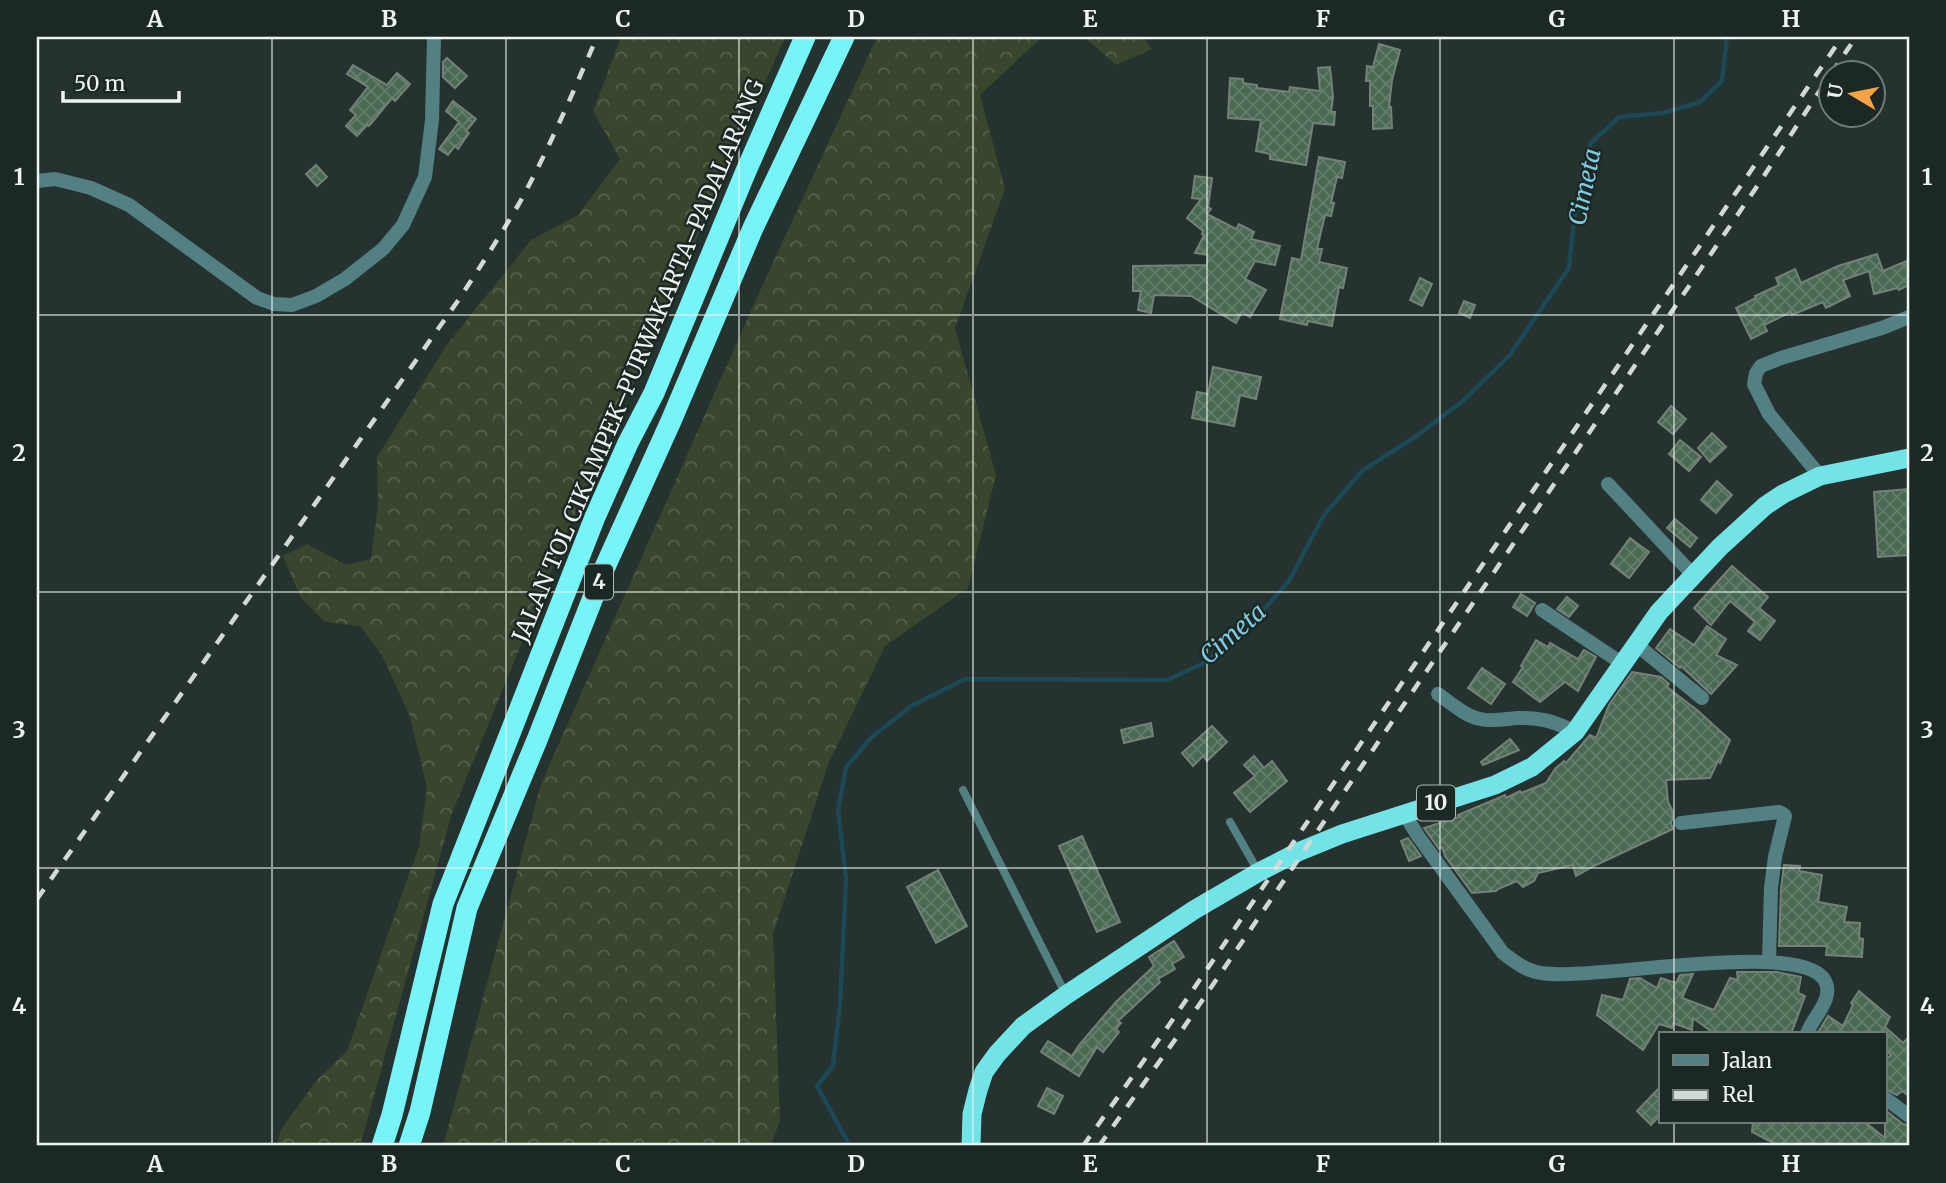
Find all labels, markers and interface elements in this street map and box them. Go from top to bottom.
text: A [146,4,164,33]
text: B [381,4,397,33]
text: C [615,4,631,33]
text: D [847,4,865,33]
text: E [1082,4,1098,33]
text: F [1316,4,1330,33]
text: G [1549,4,1566,33]
text: H [1782,4,1801,33]
scale bar [63,60,178,104]
north arrow [1816,60,1886,130]
text: 50 m [74,70,125,97]
street label: JALAN TOL CIKAMPEK–PURWAKARTA–PADALARANG [505,75,770,648]
text: U [1822,82,1848,100]
water label: Cimeta [1561,146,1608,228]
text: 1 [14,162,25,191]
text: 1 [1922,162,1933,191]
text: 2 [12,438,26,467]
text: 2 [1920,438,1934,467]
road number: 4 [585,564,613,600]
water label: Cimeta [1193,596,1272,671]
text: 3 [12,715,26,744]
text: 3 [1920,715,1934,744]
road number: 10 [1417,786,1455,820]
text: 4 [12,991,27,1020]
text: 4 [1920,991,1935,1020]
legend [1659,1032,1886,1124]
text: Jalan [1721,1047,1772,1074]
text: Rel [1722,1081,1754,1108]
text: A [146,1149,164,1178]
text: B [381,1149,397,1178]
text: C [615,1149,631,1178]
text: D [847,1149,865,1178]
text: E [1082,1149,1098,1178]
text: F [1316,1149,1330,1178]
text: G [1549,1149,1566,1178]
text: H [1782,1149,1801,1178]

